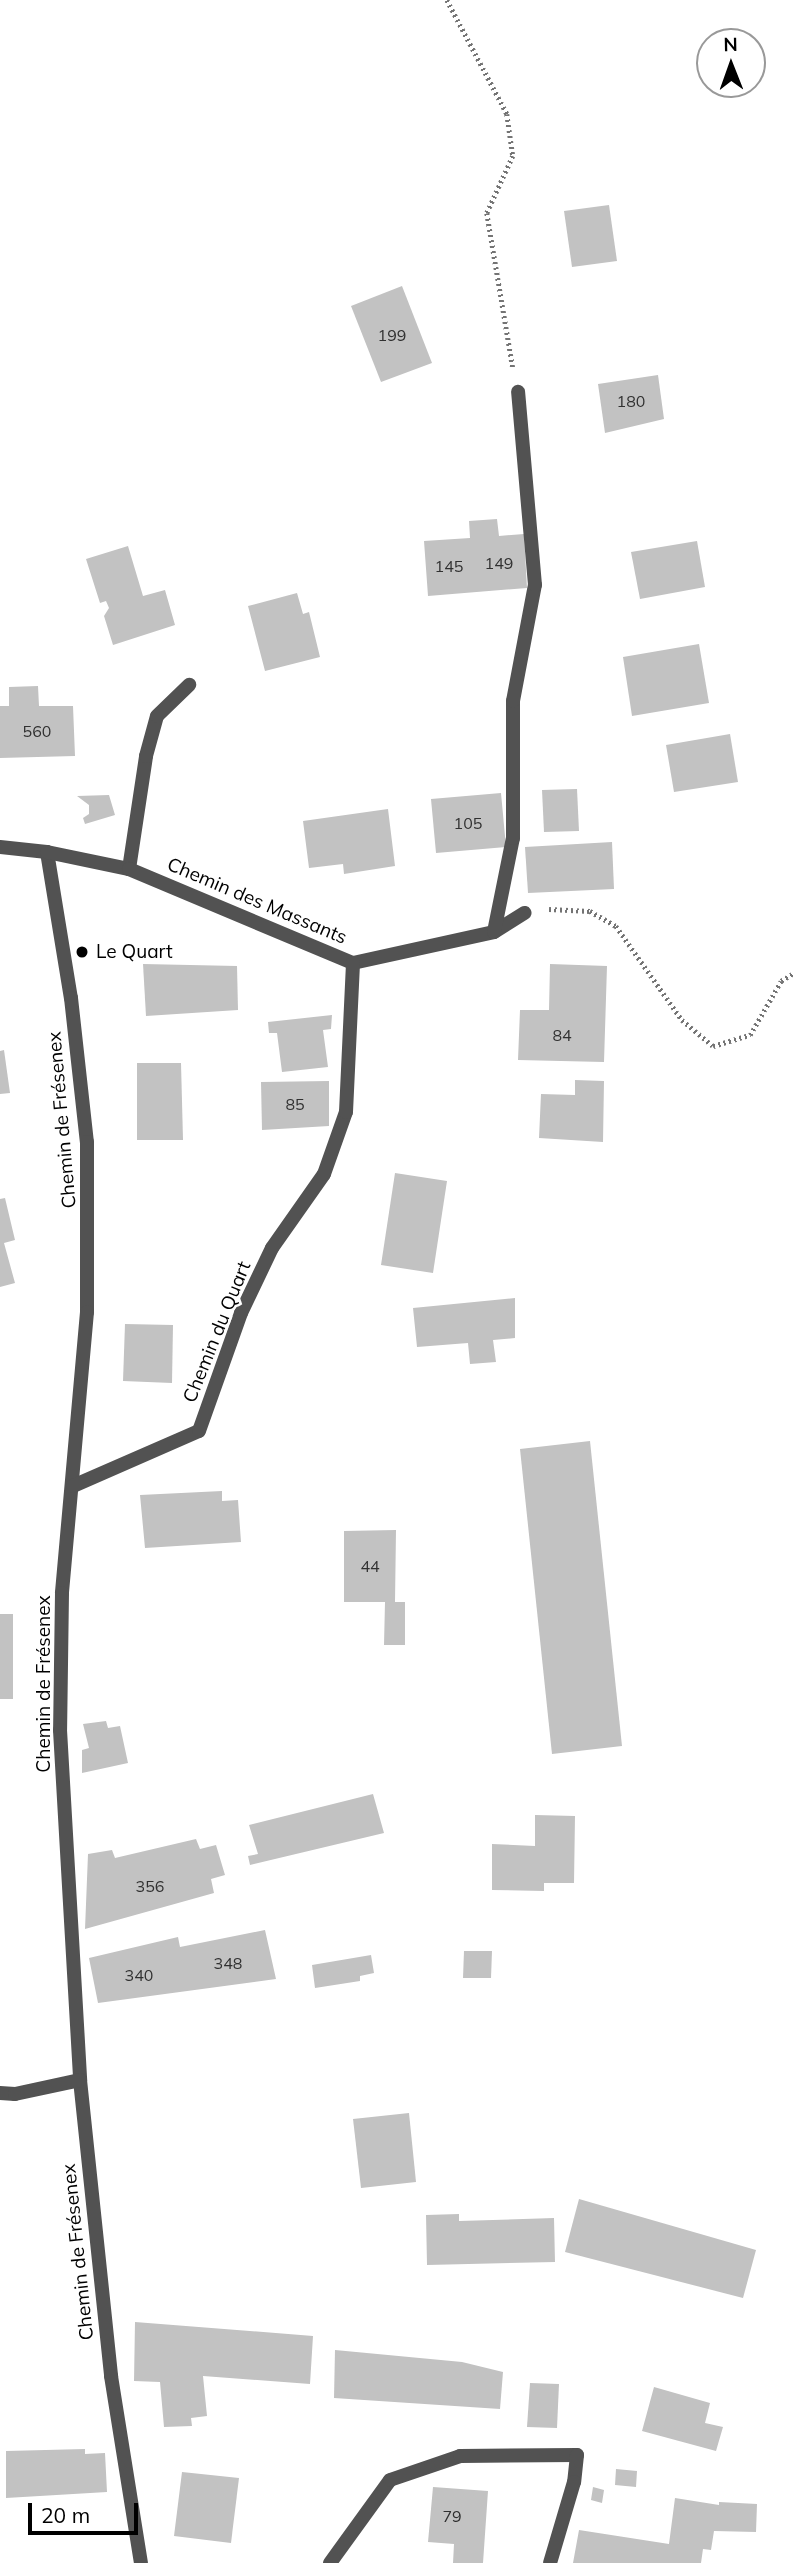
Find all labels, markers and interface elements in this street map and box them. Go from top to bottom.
north arrow [696,28,766,98]
text: N [723,32,738,56]
house number: 199 [378,325,406,345]
house number: 180 [617,391,645,411]
house number: 149 [485,553,513,573]
house number: 145 [435,556,463,576]
house number: 560 [23,721,51,741]
house number: 105 [454,813,482,833]
street label: Chemin des Massants [164,853,350,949]
place label: Le Quart [96,941,173,963]
marker: Le Quart [74,944,90,960]
house number: 84 [552,1025,572,1045]
street label: Chemin de Frésenex [43,1031,81,1209]
house number: 85 [285,1094,305,1114]
street label: Chemin du Quart [178,1258,256,1406]
house number: 44 [360,1556,380,1576]
street label: Chemin de Frésenex [33,1595,55,1773]
house number: 356 [136,1876,164,1896]
house number: 348 [214,1953,242,1973]
house number: 340 [125,1965,153,1985]
street label: Chemin de Frésenex [57,2163,99,2341]
scale bar [32,2490,142,2534]
text: 20 m [41,2502,90,2528]
house number: 79 [442,2506,462,2526]

